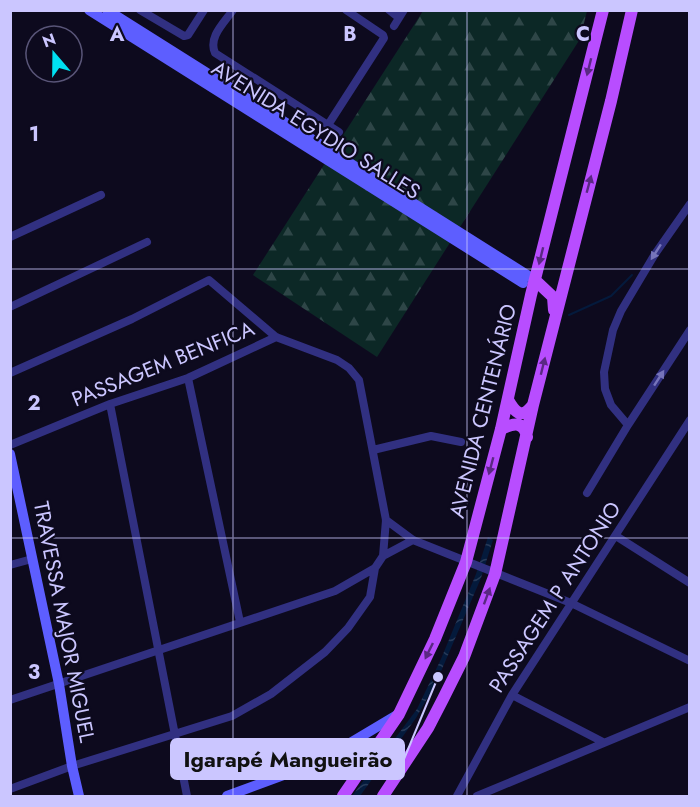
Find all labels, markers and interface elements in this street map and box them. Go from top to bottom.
text: A [109,20,125,49]
text: B [343,20,357,49]
text: C [576,20,590,49]
north arrow [24,24,84,84]
text: N [39,27,59,53]
street label: AVENIDA EGYDIO SALLES [206,53,426,207]
one-way arrow [583,58,593,76]
text: 1 [29,120,39,149]
one-way arrow [585,175,595,193]
one-way arrow [651,244,662,260]
one-way arrow [536,247,546,266]
street label: AVENIDA CENTENÁRIO [442,301,524,521]
street label: PASSAGEM BENFICA [67,314,259,414]
one-way arrow [539,357,549,375]
one-way arrow [653,369,664,386]
text: 2 [27,389,41,418]
one-way arrow [486,457,496,476]
street label: PASSAGEM P ANTONIO [482,496,628,698]
street label: TRAVESSA MAJOR MIGUEL [26,499,102,746]
one-way arrow [482,587,492,605]
one-way arrow [425,642,434,659]
text: 3 [28,658,40,687]
callout: Igarapé Mangueirão [171,739,404,779]
text: Igarapé Mangueirão [184,743,392,775]

